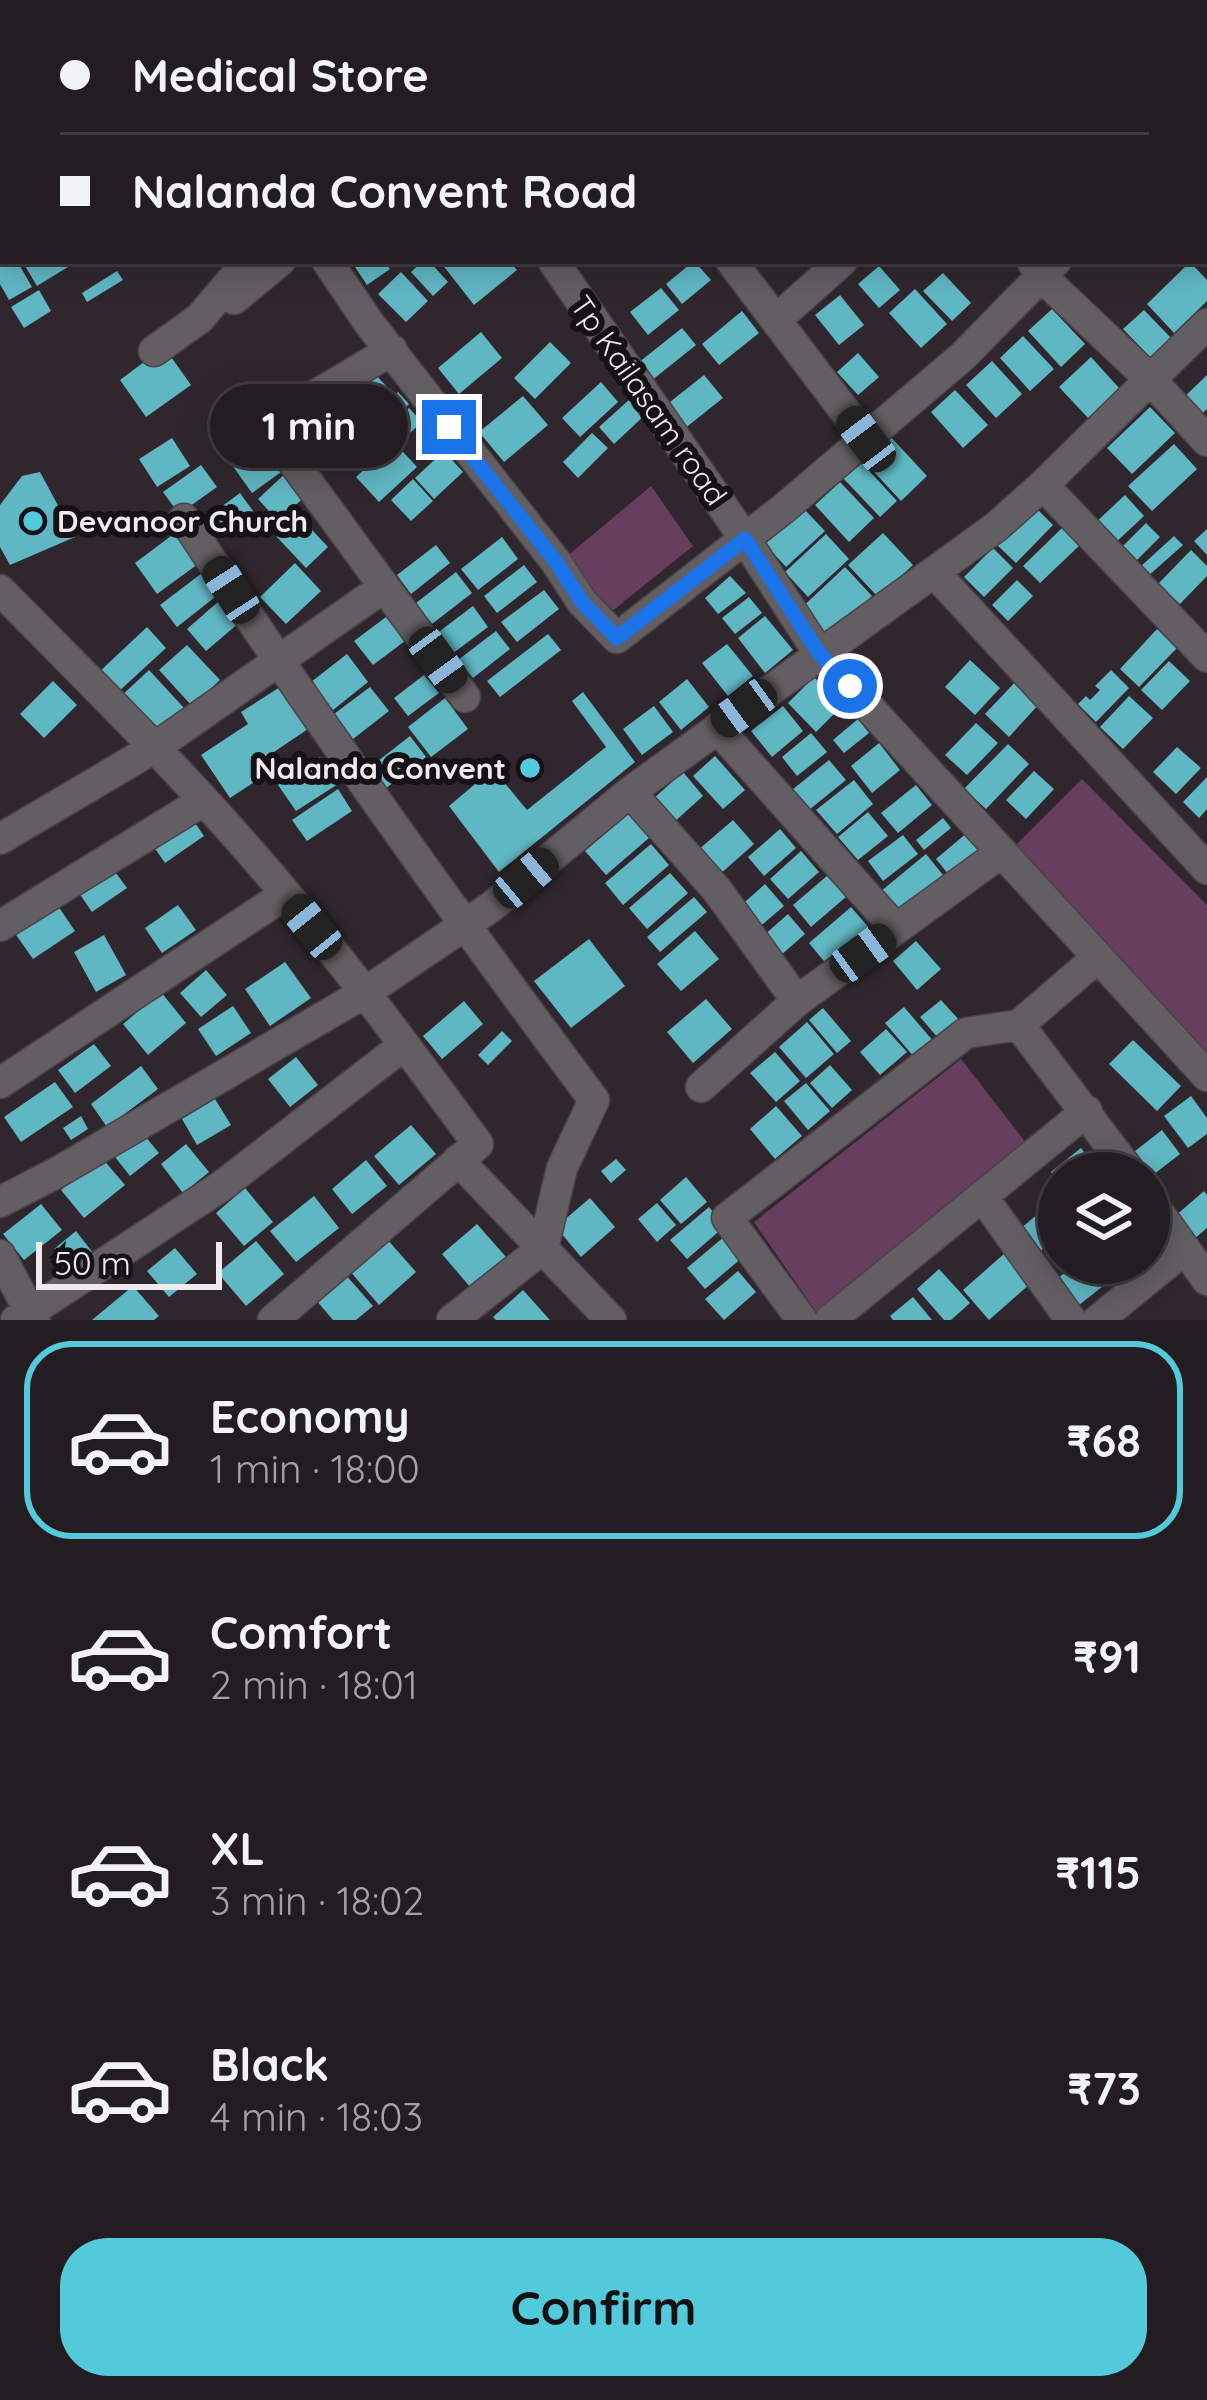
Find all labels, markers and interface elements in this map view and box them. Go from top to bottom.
text: Medical Store [132,47,429,103]
text: Nalanda Convent Road [132,163,637,219]
street label: Tp Kailasam road [563,288,735,512]
callout: 1 min [209,385,407,469]
car [830,399,902,479]
route end [422,400,476,454]
text: 1 min [262,401,356,450]
place label: Devanoor Church [57,502,308,540]
marker: Devanoor Church [20,508,46,534]
car [196,550,266,630]
car [402,620,474,700]
route start [823,659,877,713]
car [704,672,784,744]
place label: Nalanda Convent [254,749,506,787]
marker: Nalanda Convent [517,755,543,781]
car [487,841,565,915]
car [275,888,349,966]
car [823,917,903,989]
map controls [1038,1152,1170,1284]
button: layers [1038,1152,1170,1284]
scale bar [36,1236,222,1289]
text: 50 m [54,1242,131,1283]
icon: car [66,1386,174,1494]
text: Economy [210,1388,410,1444]
text: ₹68 [1067,1412,1141,1468]
text: 1 min · 18:00 [210,1444,420,1493]
icon: car [66,1602,174,1710]
text: Comfort [210,1604,392,1660]
text: ₹91 [1073,1628,1141,1684]
text: 2 min · 18:01 [210,1660,418,1709]
icon: car [66,1818,174,1926]
text: XL [210,1820,265,1876]
text: ₹115 [1055,1844,1141,1900]
text: 3 min · 18:02 [210,1876,424,1925]
icon: car [66,2034,174,2142]
text: Black [210,2036,329,2092]
text: ₹73 [1067,2060,1141,2116]
text: 4 min · 18:03 [210,2092,423,2141]
button: Confirm [60,2238,1147,2376]

